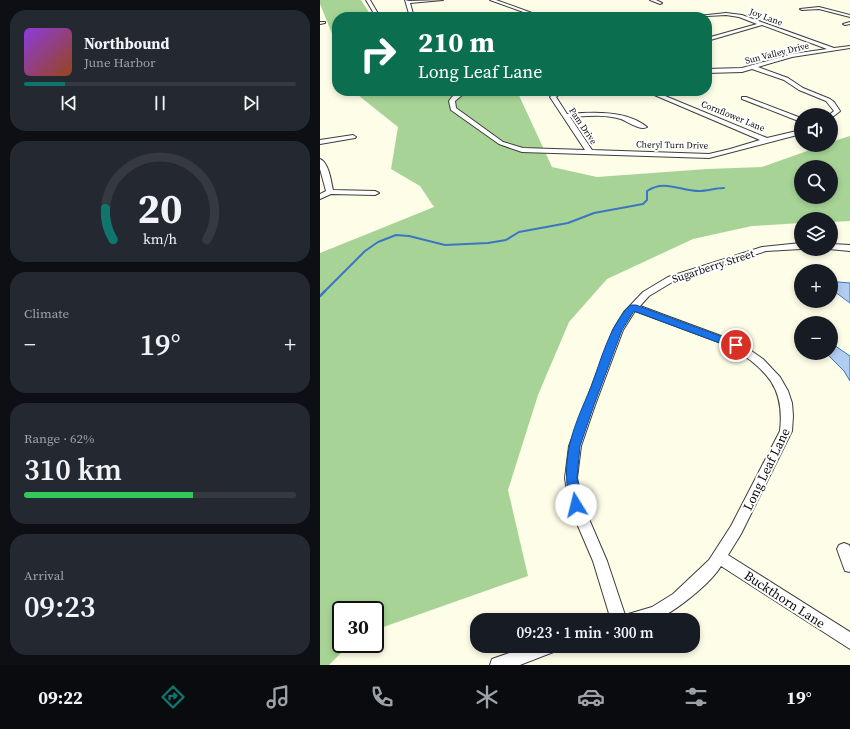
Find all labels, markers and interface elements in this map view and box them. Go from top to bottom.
street label: Joy Lane [747,5,785,29]
text: 210 m [418,23,495,61]
icon: right [352,28,404,80]
text: Northbound [84,33,169,54]
street label: Sun Valley Drive [744,39,810,67]
text: June Harbor [84,54,156,71]
text: Long Leaf Lane [418,59,542,84]
icon: previous [58,92,80,114]
icon: pause [149,92,171,114]
icon: next [240,92,262,114]
street label: Cornflower Lane [699,98,767,134]
street label: Pam Drive [566,105,600,147]
map controls [794,108,838,360]
button: sound [794,108,838,152]
street label: Cheryl Turn Drive [636,138,709,152]
button: search [794,160,838,204]
text: 20 [137,179,183,236]
button: layers [794,212,838,256]
text: km/h [143,228,177,248]
street label: Sugarberry Street [670,246,756,287]
button: + [794,264,838,308]
text: Climate [24,305,69,322]
button: − [794,316,838,360]
text: 19° [139,324,181,365]
pin [719,328,753,362]
text: − [24,329,36,359]
text: + [284,329,296,359]
icon: arrive [725,334,747,356]
street label: Long Leaf Lane [739,425,794,513]
text: Range · 62% [24,430,95,447]
text: 310 km [24,449,122,490]
position arrow [555,484,597,526]
text: Arrival [24,567,64,584]
street label: Buckthorn Lane [741,567,829,632]
text: 09:23 [24,586,95,627]
speed limit sign: 30 [332,601,384,653]
text: 09:23 · 1 min · 300 m [517,622,653,643]
icon: directions [159,683,187,711]
icon: music [264,683,292,711]
icon: phone [368,683,396,711]
icon: climate [473,683,501,711]
icon: car [577,683,605,711]
icon: filters [682,683,710,711]
text: 09:22 [38,685,83,710]
text: 19° [786,685,812,710]

